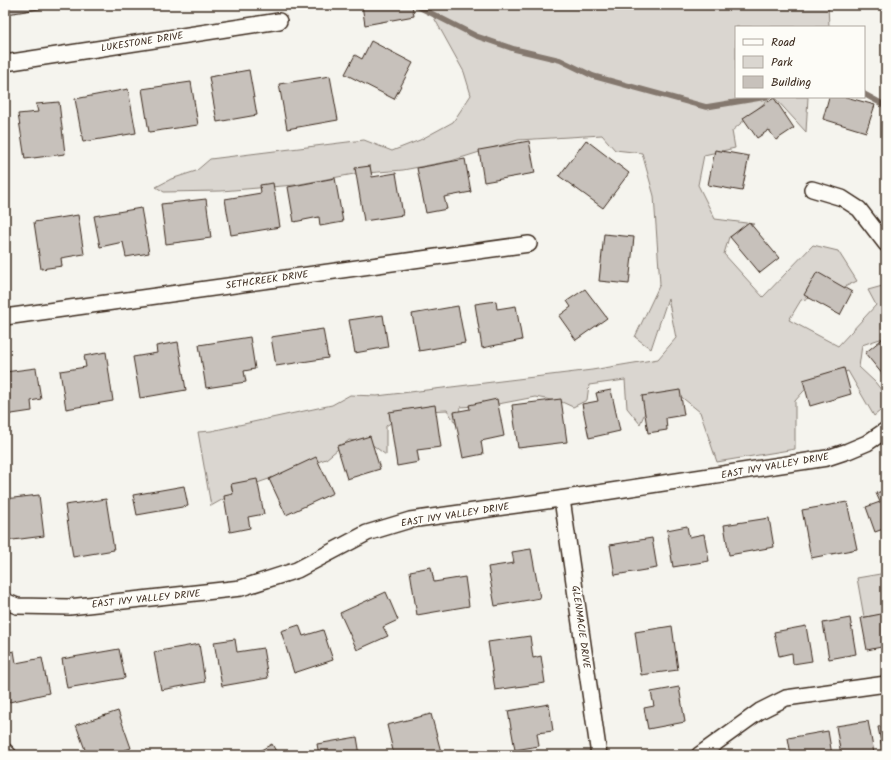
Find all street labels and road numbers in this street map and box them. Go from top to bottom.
street label: LUKESTONE DRIVE [100,27,185,56]
street label: SETHCREEK DRIVE [225,266,310,294]
street label: EAST IVY VALLEY DRIVE [720,448,831,483]
street label: EAST IVY VALLEY DRIVE [400,498,511,531]
street label: GLENMACIE DRIVE [567,584,595,671]
street label: EAST IVY VALLEY DRIVE [91,585,202,613]

